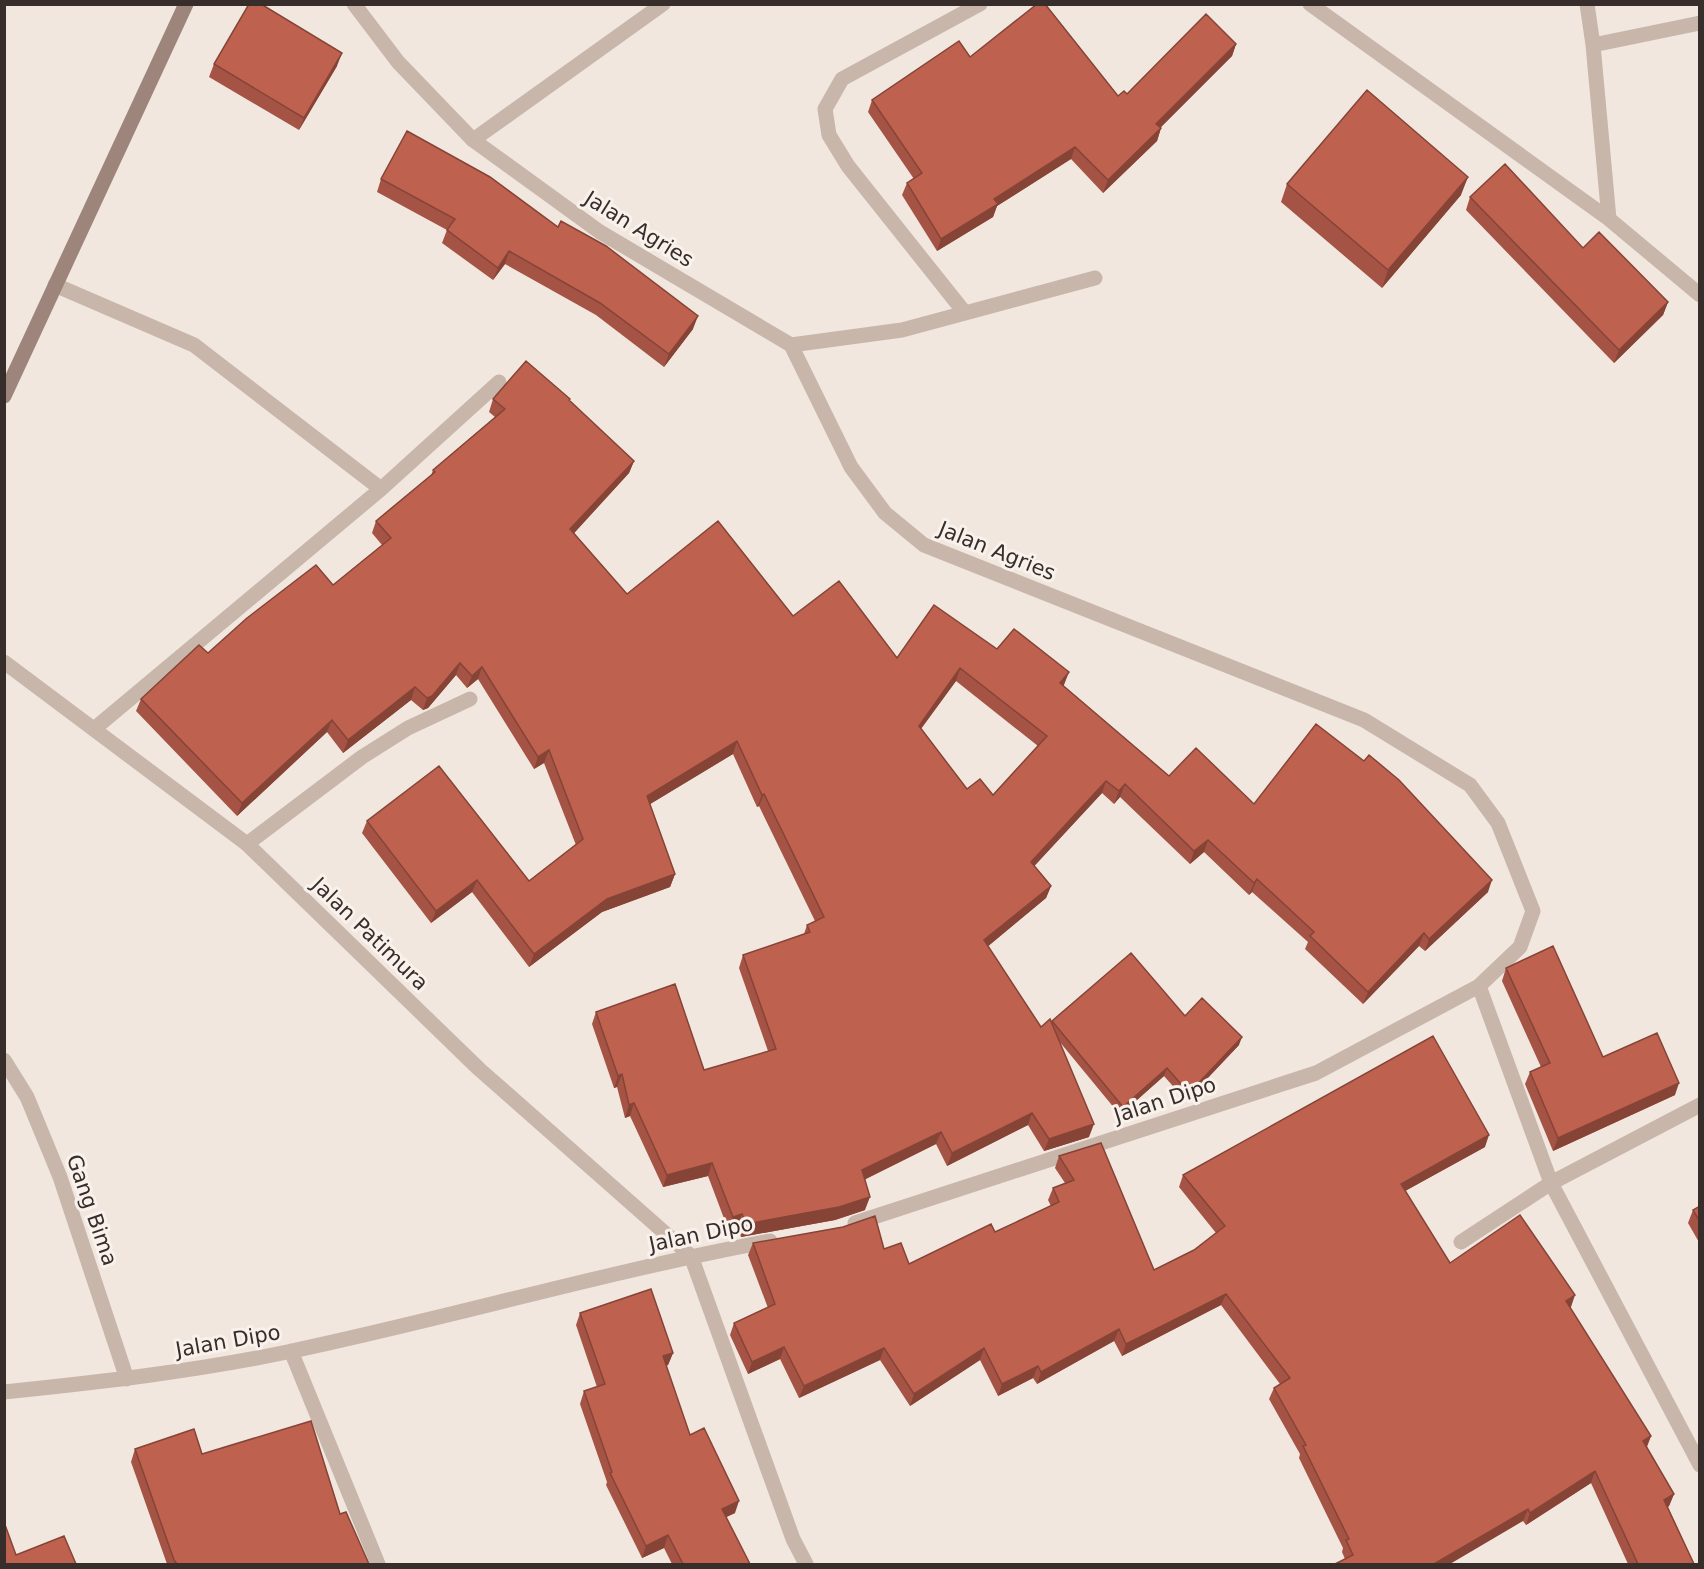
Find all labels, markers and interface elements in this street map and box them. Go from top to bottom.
street label: Jalan Agries [578,185,698,272]
street label: Jalan Agries [933,516,1059,585]
street label: Jalan Patimura [306,871,433,995]
street label: Jalan Dipo [1109,1072,1219,1128]
street label: Gang Bima [62,1151,122,1269]
street label: Jalan Dipo [645,1211,755,1257]
street label: Jalan Dipo [172,1320,282,1362]

